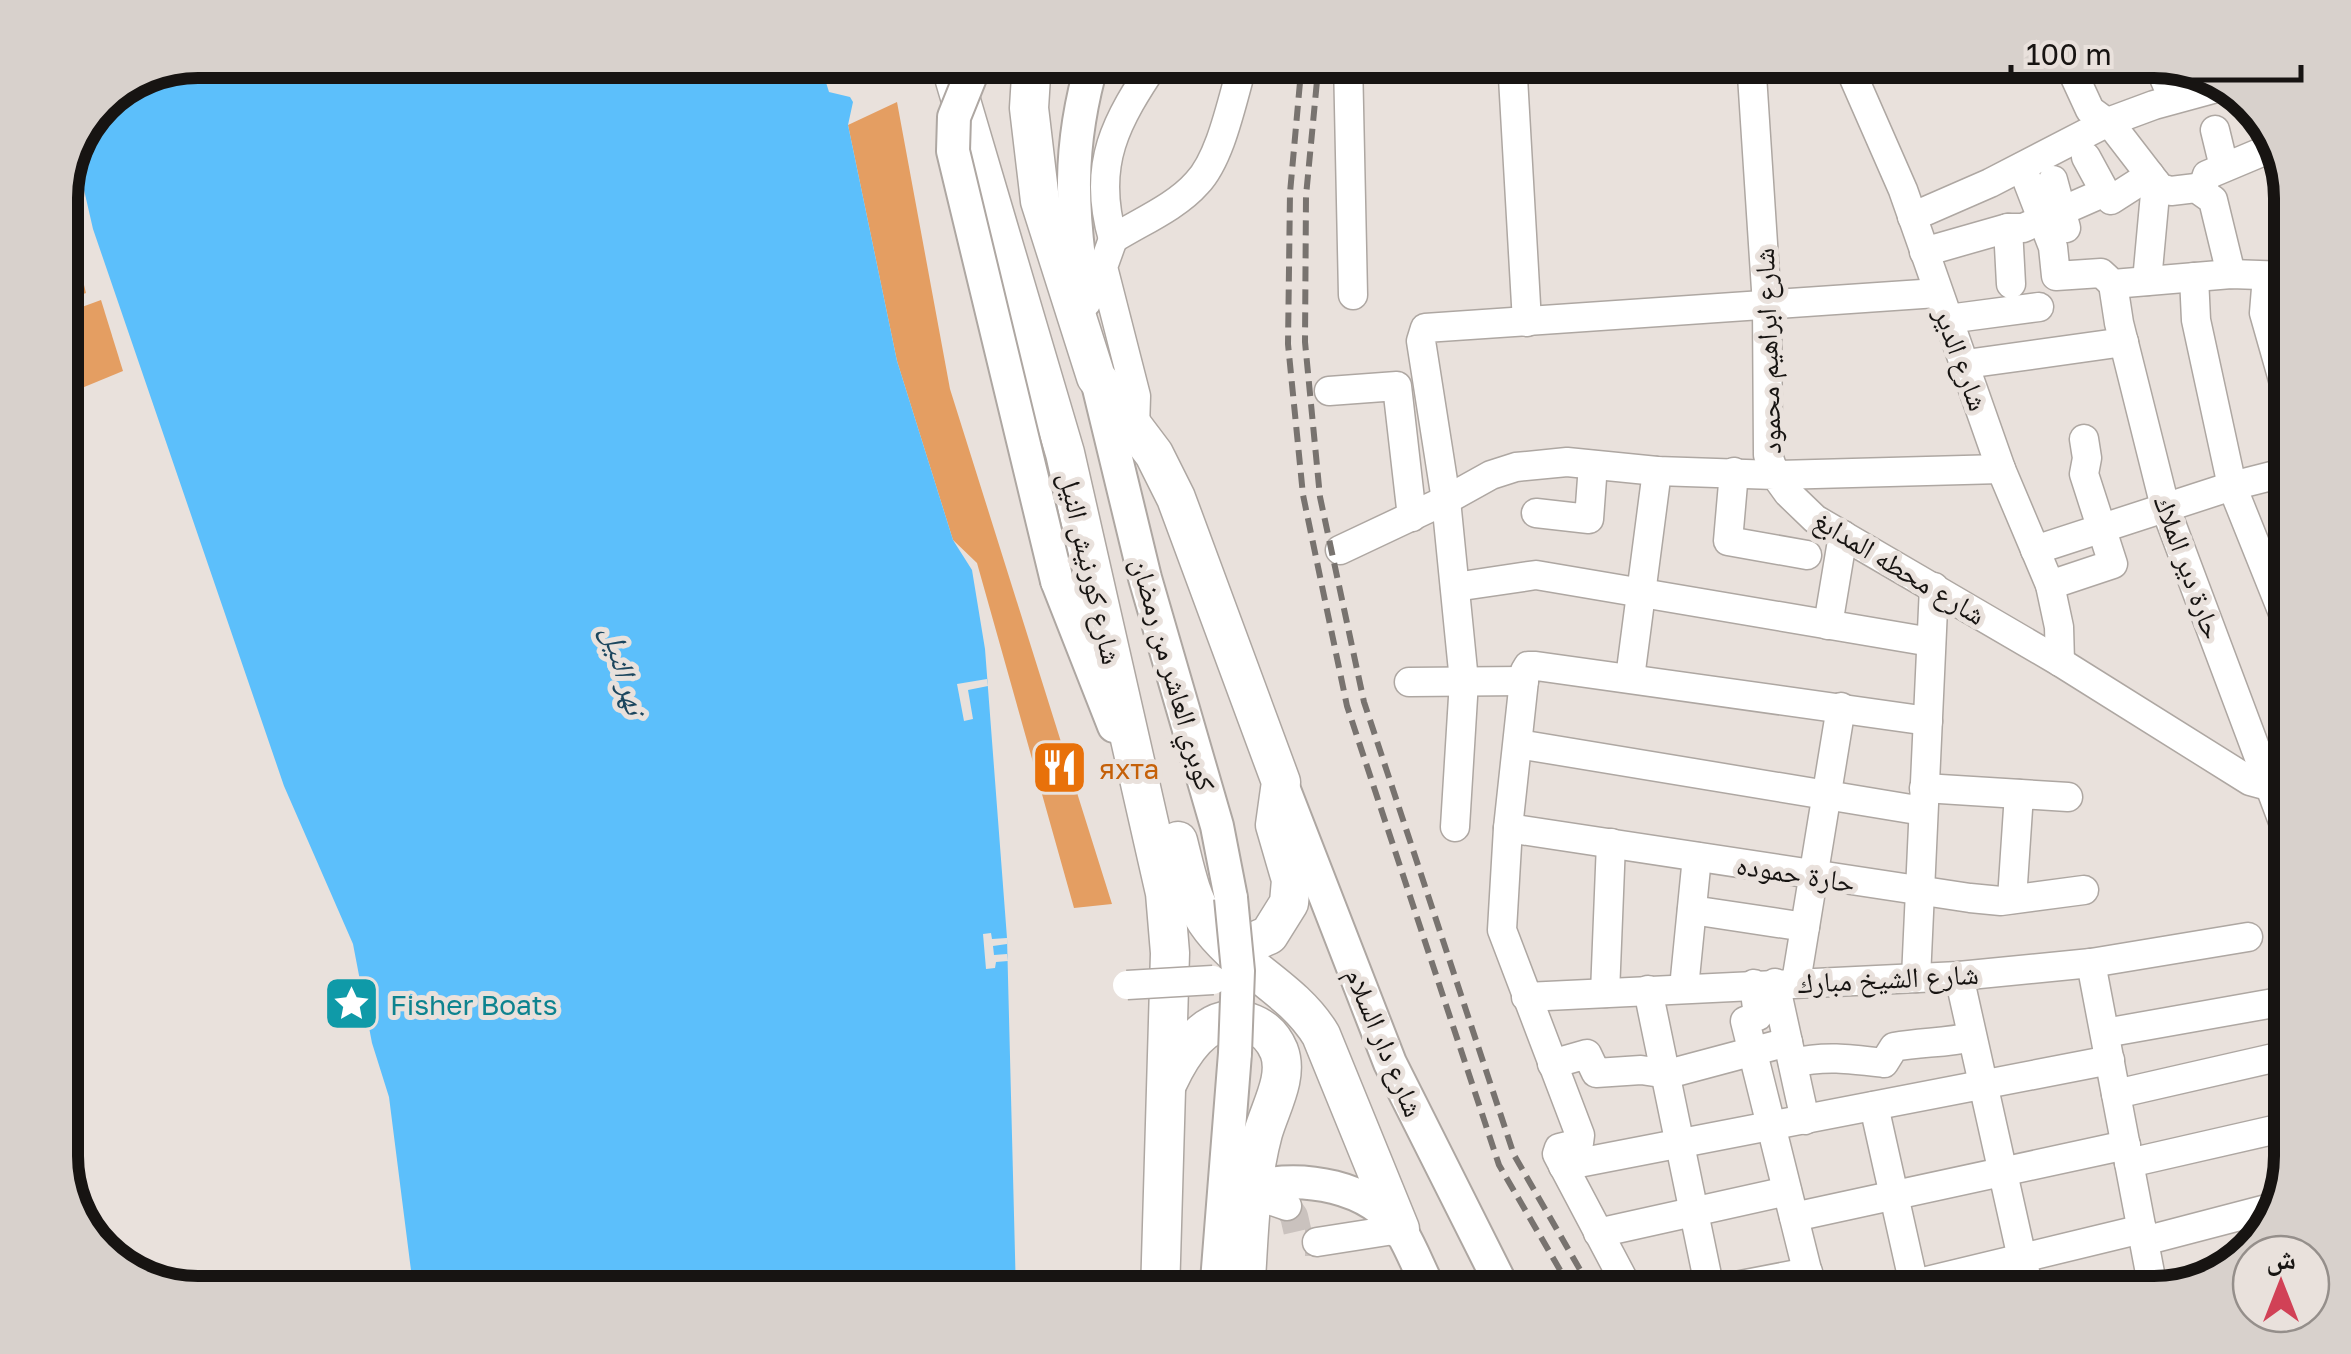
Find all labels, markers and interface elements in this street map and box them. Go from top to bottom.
scale bar [2011,20,2301,82]
text: 100 m [2026,36,2112,72]
street label: شارع ابراهيم محمود [1747,247,1790,455]
street label: شارع الدير [1926,302,1996,416]
street label: شارع كورنيش النيل [1051,469,1129,668]
street label: حارة دير الملاك [2147,491,2230,644]
street label: شارع محطه المدابغ [1807,503,1992,633]
street label: كوبري العاشر من رمضان [1118,554,1223,797]
water label: نهر النيل [594,622,656,723]
restaurant icon: яхта [1030,738,1090,798]
place label: яхта [1099,752,1159,785]
street label: حارة حموده [1734,847,1858,899]
street label: شارع الشيخ مبارك [1796,957,1980,1001]
street label: شارع دار السلام [1336,963,1431,1122]
place icon: Fisher Boats [321,974,381,1034]
place label: Fisher Boats [390,988,558,1021]
north arrow [2231,1234,2331,1334]
text: ش [2266,1242,2296,1276]

